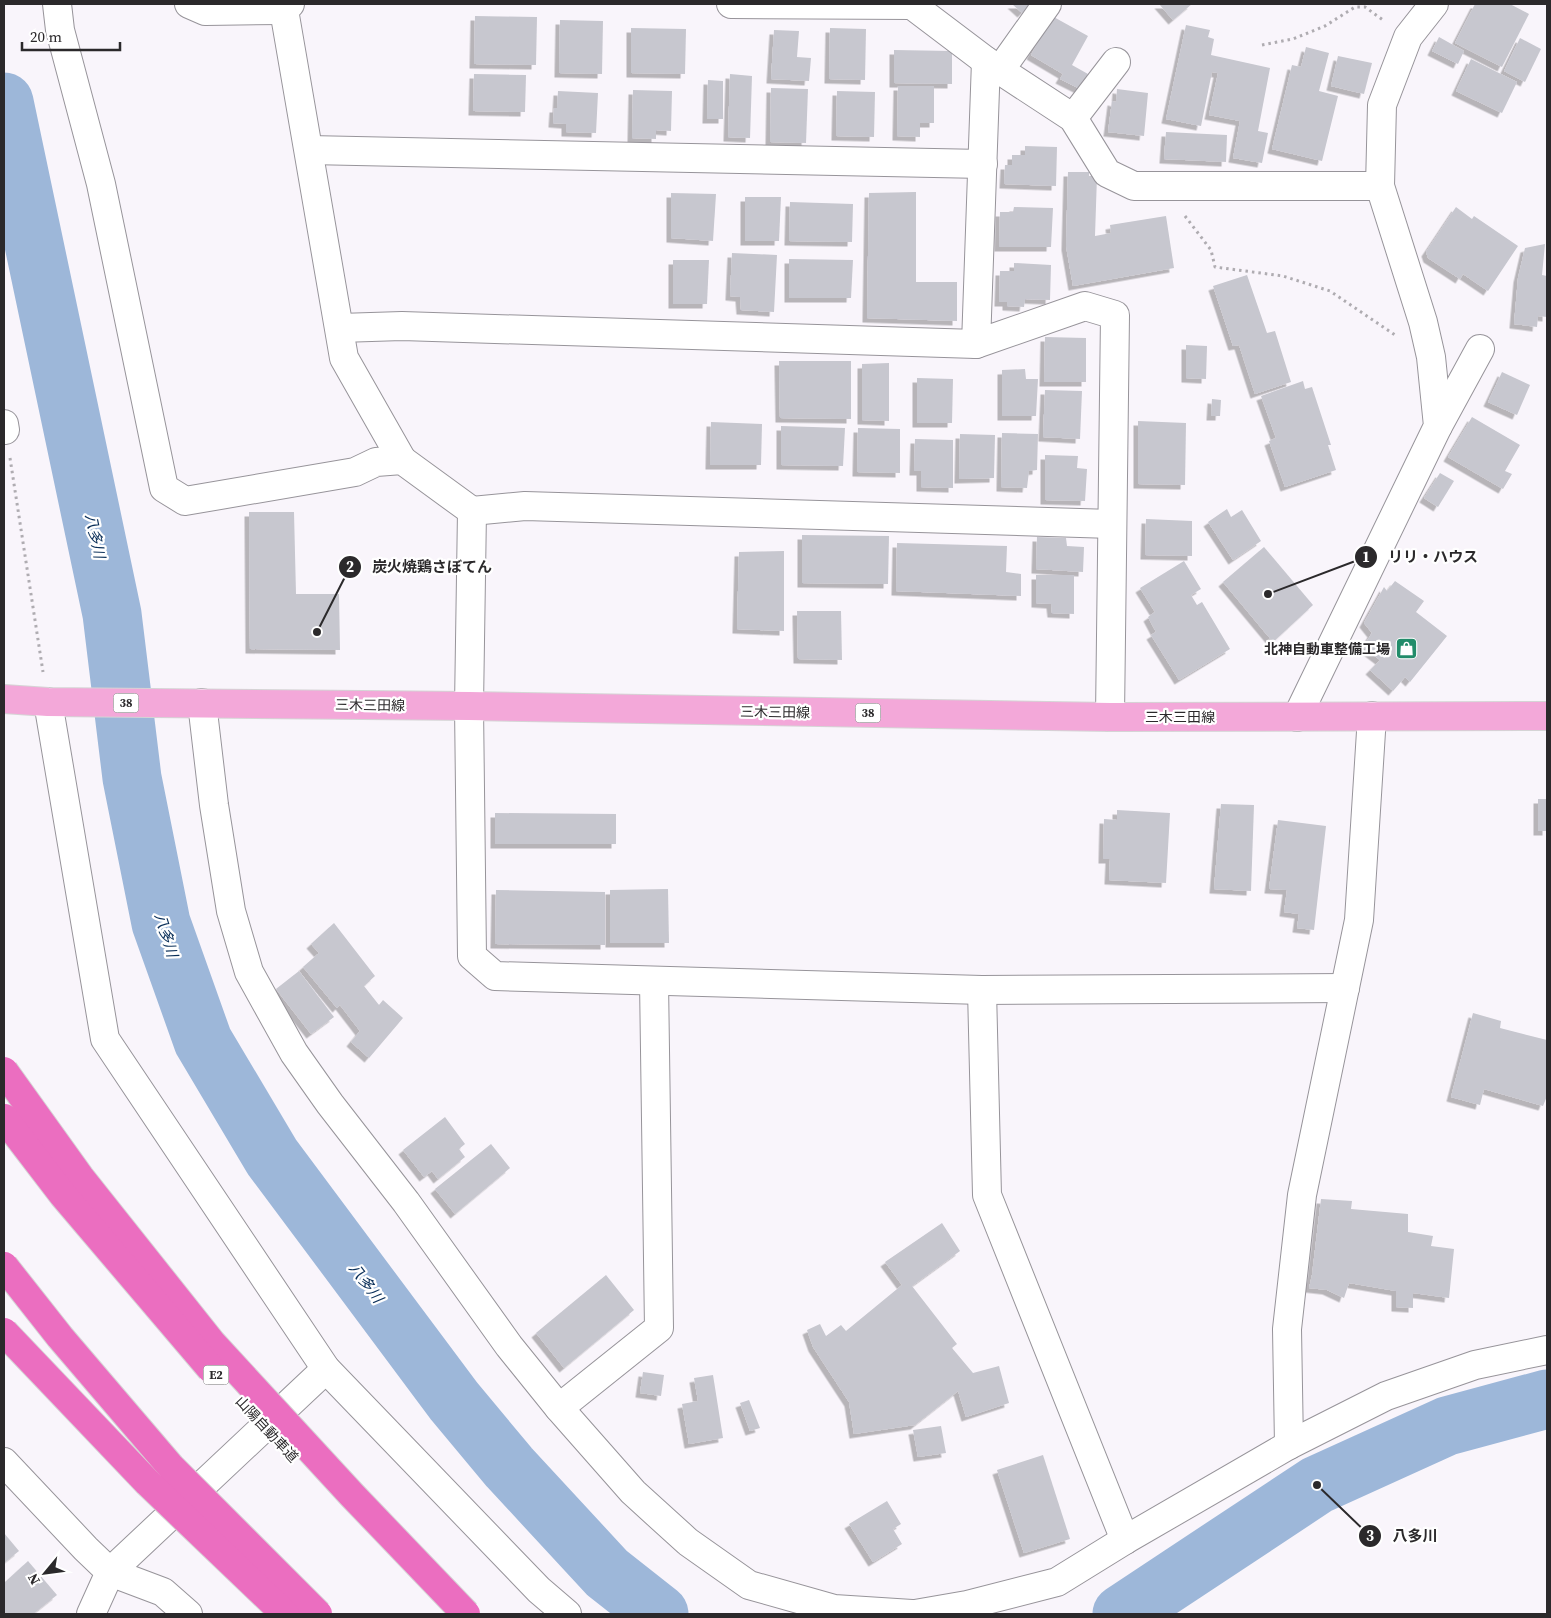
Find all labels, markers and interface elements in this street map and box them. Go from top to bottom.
scale bar [22,20,120,52]
text: 20 m [30,26,62,47]
water label: 八多川 [81,512,111,562]
callout: リリ・ハウス [1353,542,1488,572]
text: 1 [1362,546,1370,567]
text: リリ・ハウス [1388,546,1478,567]
callout: 炭火焼鶏さぼてん [337,552,502,582]
text: 2 [346,556,354,577]
text: 炭火焼鶏さぼてん [372,556,492,577]
shop icon: 北神自動車整備工場 [1394,637,1418,661]
place label: 北神自動車整備工場 [1264,639,1390,659]
road number: 38 [114,694,138,712]
street label: 三木三田線 [335,694,405,716]
street label: 三木三田線 [740,701,810,723]
road number: 38 [856,704,880,722]
street label: 三木三田線 [1145,707,1215,727]
water label: 八多川 [150,910,184,961]
water label: 八多川 [344,1258,390,1309]
road number: E2 [204,1366,228,1384]
street label: 山陽自動車道 [231,1391,303,1467]
callout: 八多川 [1358,1521,1448,1551]
text: 3 [1366,1525,1374,1546]
text: 八多川 [1392,1525,1438,1546]
north arrow [20,1548,70,1598]
text: N [22,1570,45,1589]

